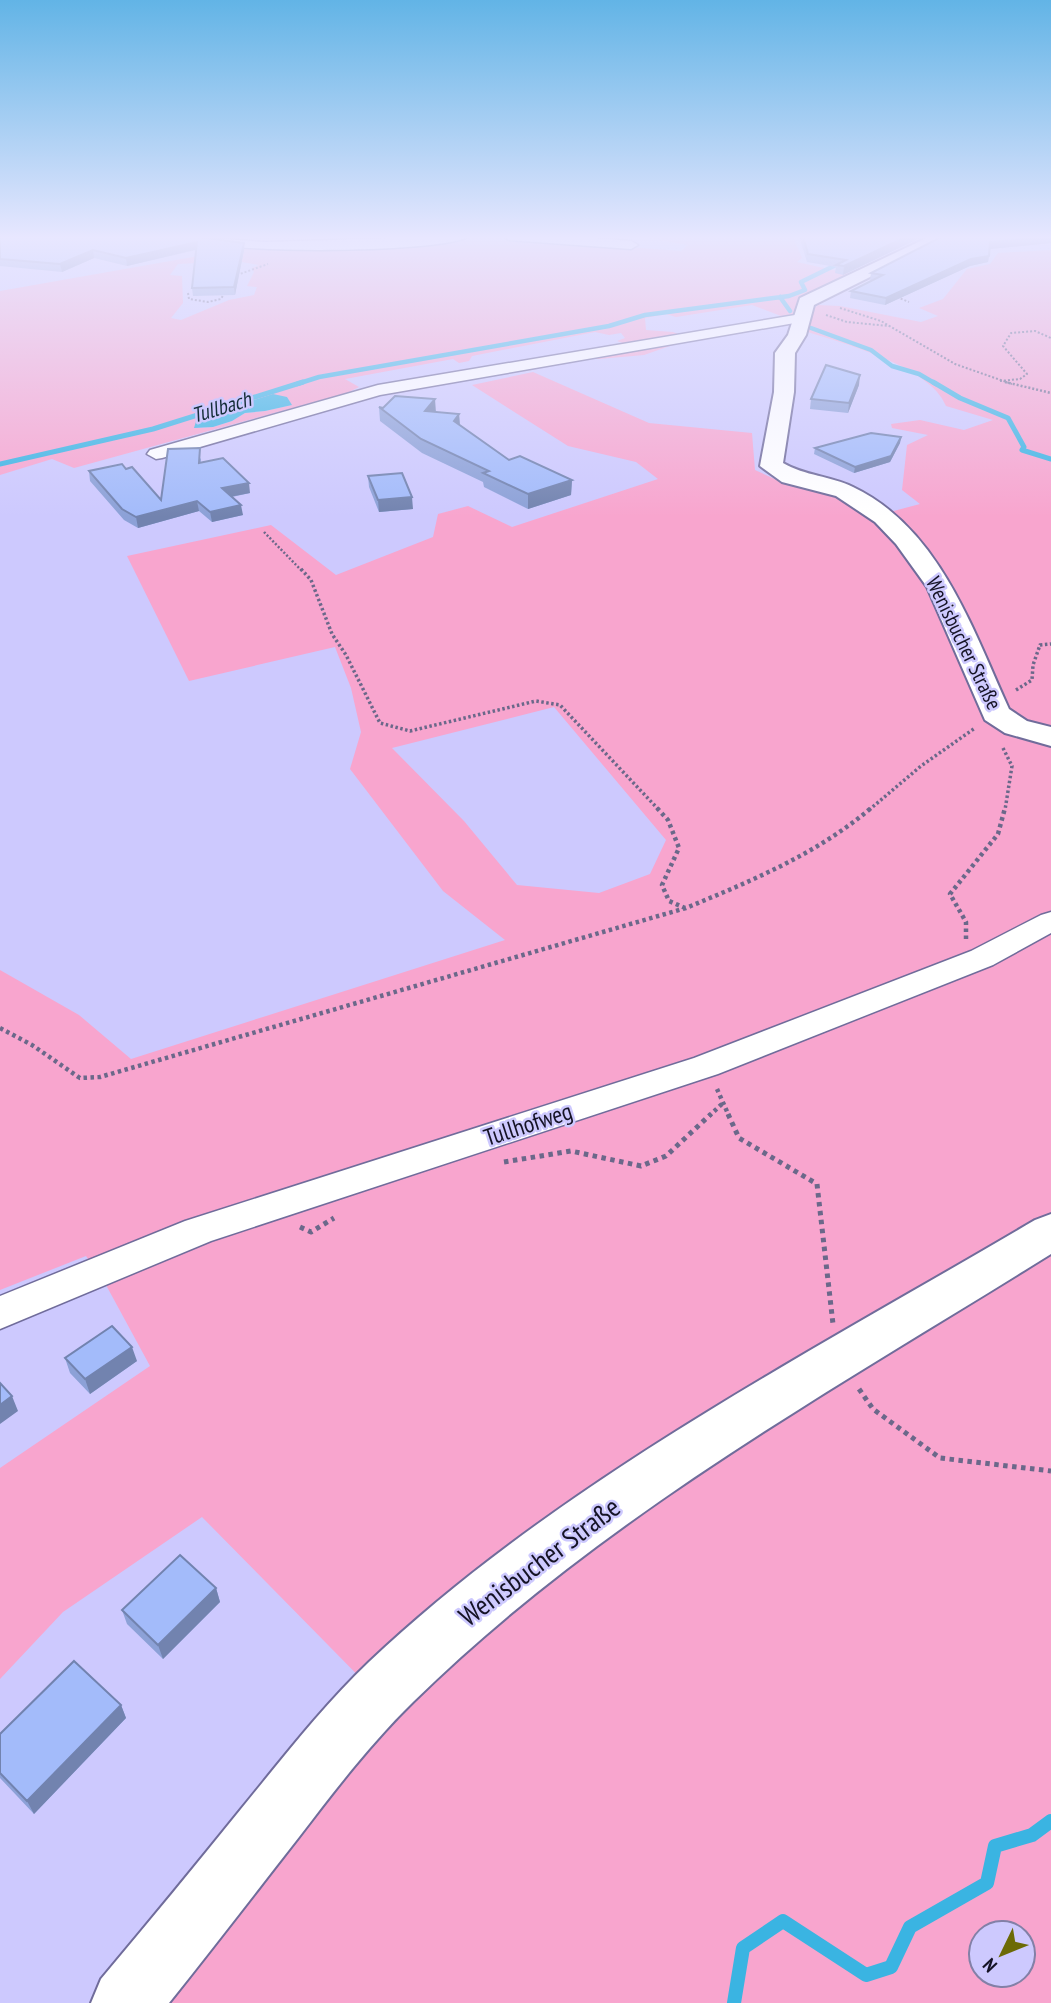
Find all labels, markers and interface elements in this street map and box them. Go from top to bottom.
water label: Tullbach [188,385,256,429]
street label: Wenisbucher Straße [920,572,1008,714]
street label: Tullhofweg [480,1095,576,1153]
street label: Wenisbucher Straße [451,1488,627,1634]
north arrow [967,1919,1037,1989]
text: N [977,1954,1002,1978]

